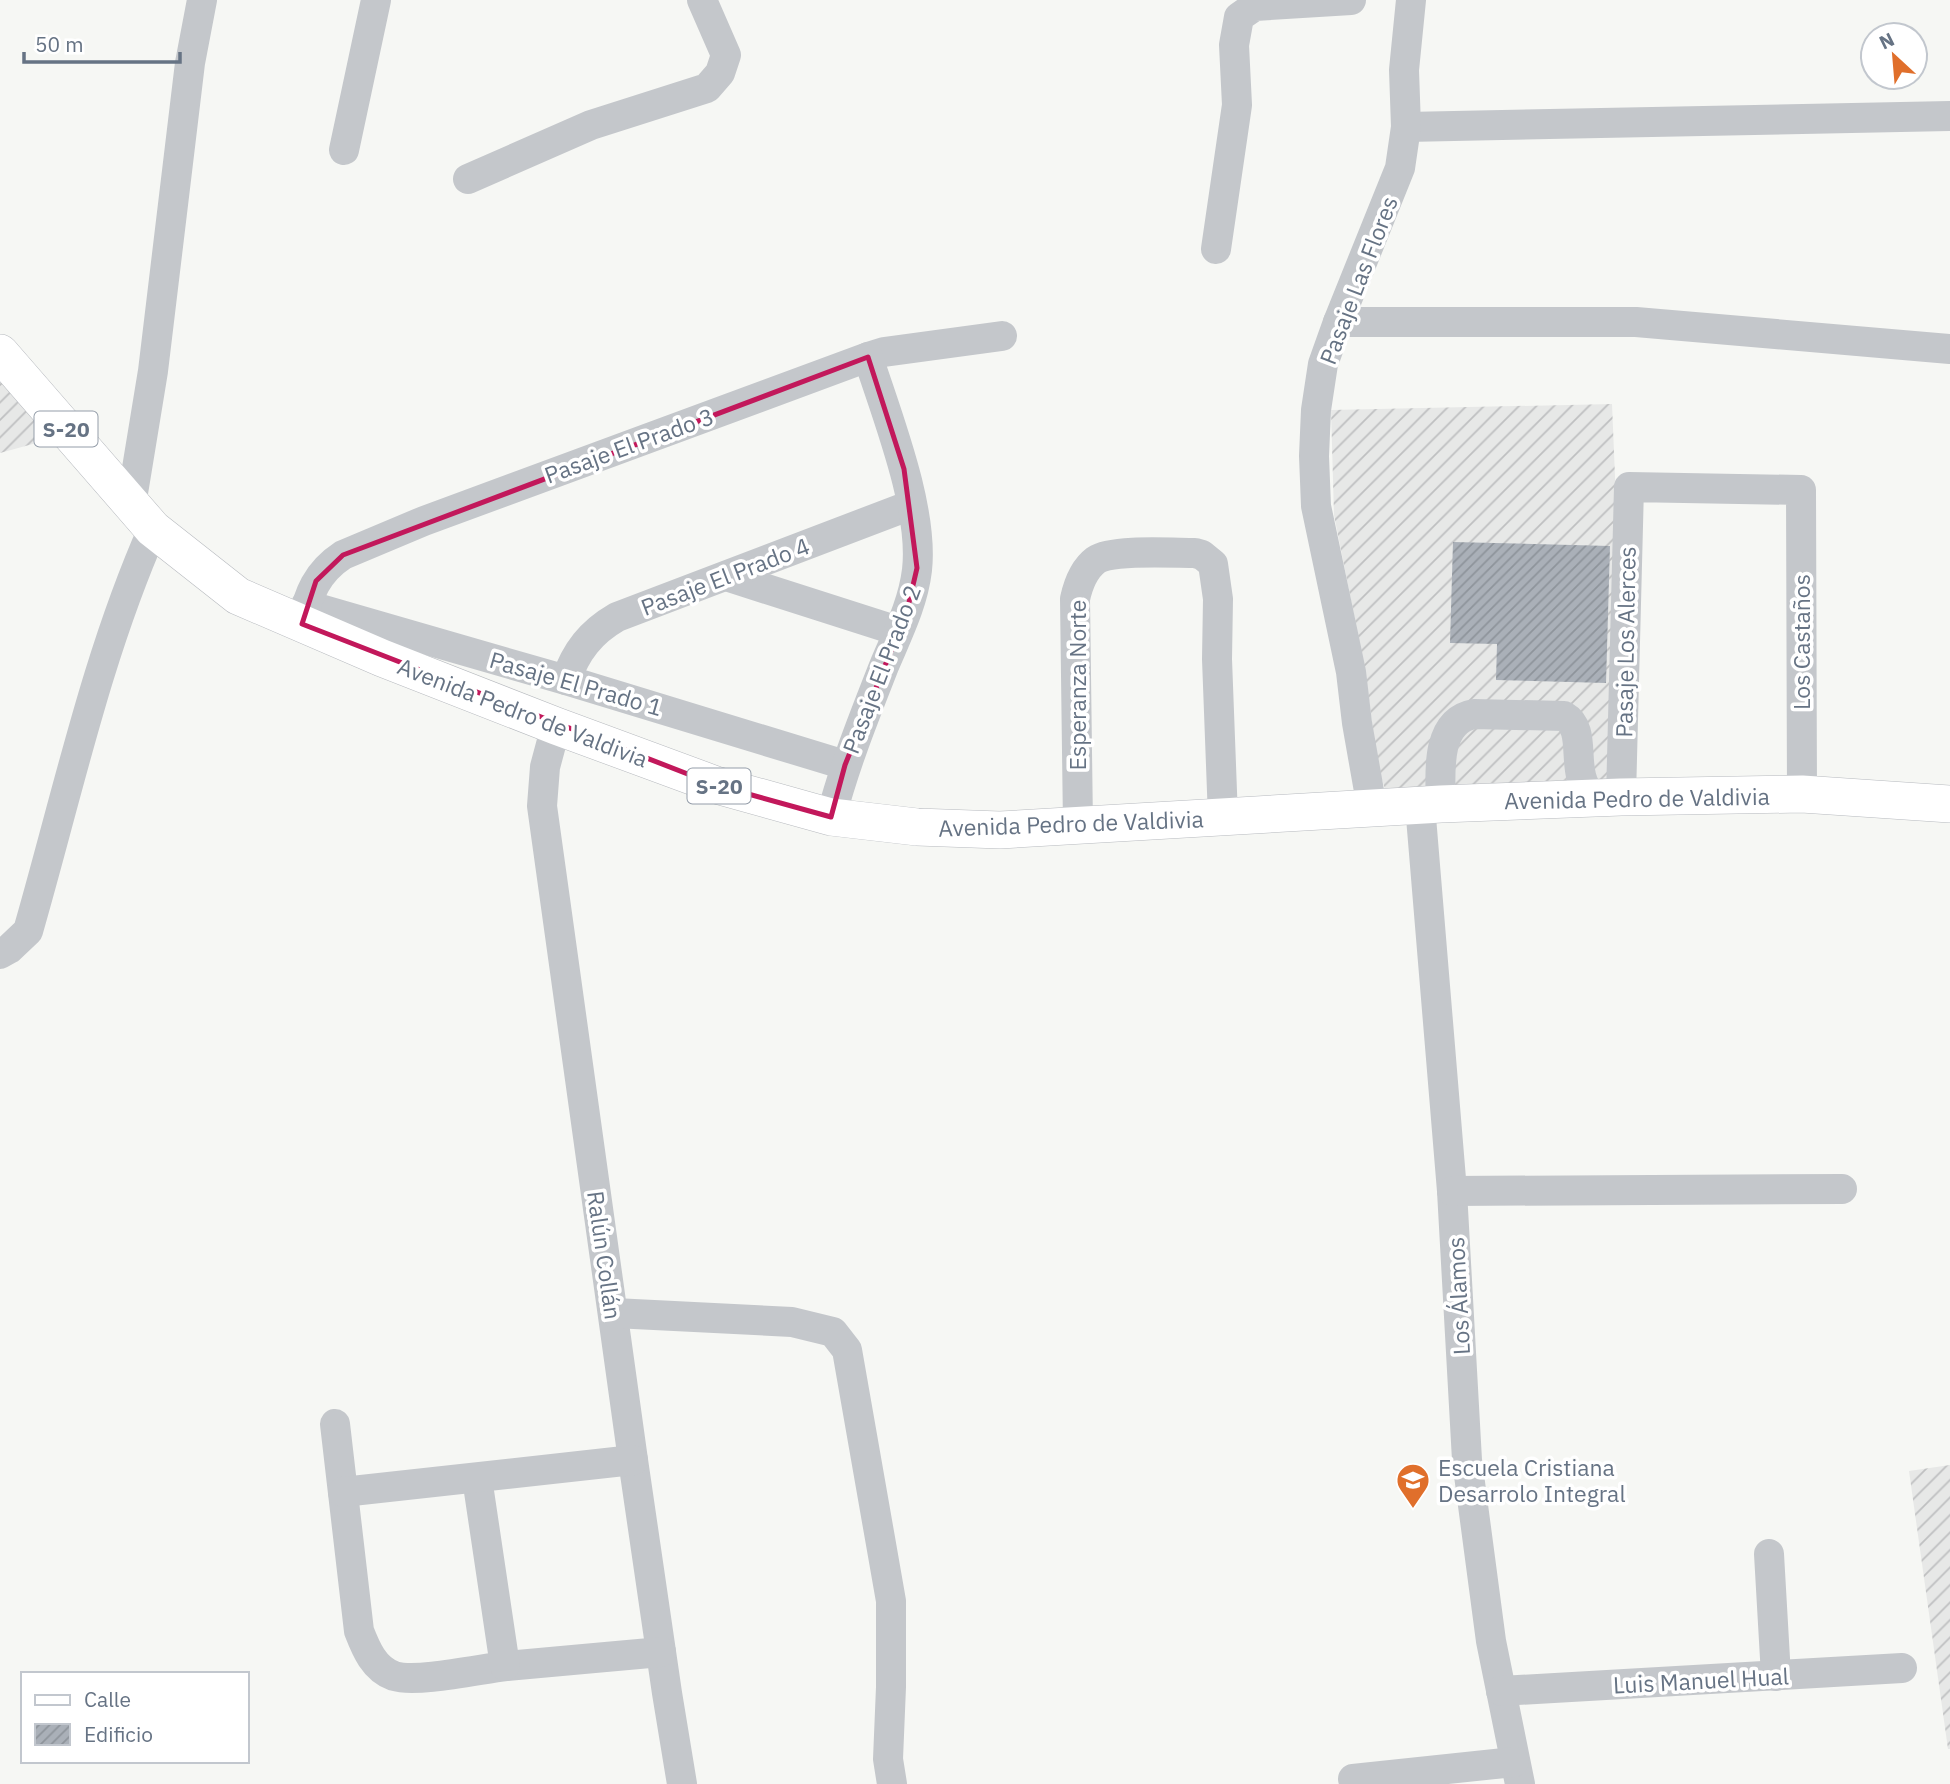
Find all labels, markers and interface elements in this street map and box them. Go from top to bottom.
scale bar [24,21,180,65]
north arrow [1859,21,1929,91]
text: N [1875,27,1898,55]
text: 50 m [35,30,84,58]
street label: Pasaje Las Flores [1312,192,1404,368]
street label: Pasaje El Prado 3 [540,400,718,490]
road number: S-20 [34,412,98,446]
street label: Pasaje El Prado 4 [636,530,814,622]
street label: Pasaje Los Alerces [1608,546,1642,738]
street label: Los Castaños [1786,574,1816,710]
street label: Pasaje El Prado 2 [835,580,927,758]
street label: Esperanza Norte [1062,600,1092,770]
street label: Pasaje El Prado 1 [486,644,666,722]
street label: Avenida Pedro de Valdivia [394,650,652,774]
road number: S-20 [688,768,750,804]
street label: Avenida Pedro de Valdivia [1504,781,1770,815]
street label: Avenida Pedro de Valdivia [938,803,1204,843]
street label: Ralún Collán [581,1189,629,1321]
street label: Los Álamos [1440,1236,1476,1356]
place label: Escuela Cristiana Desarrolo Integral [1438,1452,1626,1508]
school or university icon: Escuela Cristiana Desarrolo Integral [1394,1461,1432,1510]
street label: Luis Manuel Hual [1612,1660,1790,1700]
legend [21,1672,248,1763]
text: Calle [84,1685,131,1713]
text: Edificio [84,1720,153,1748]

